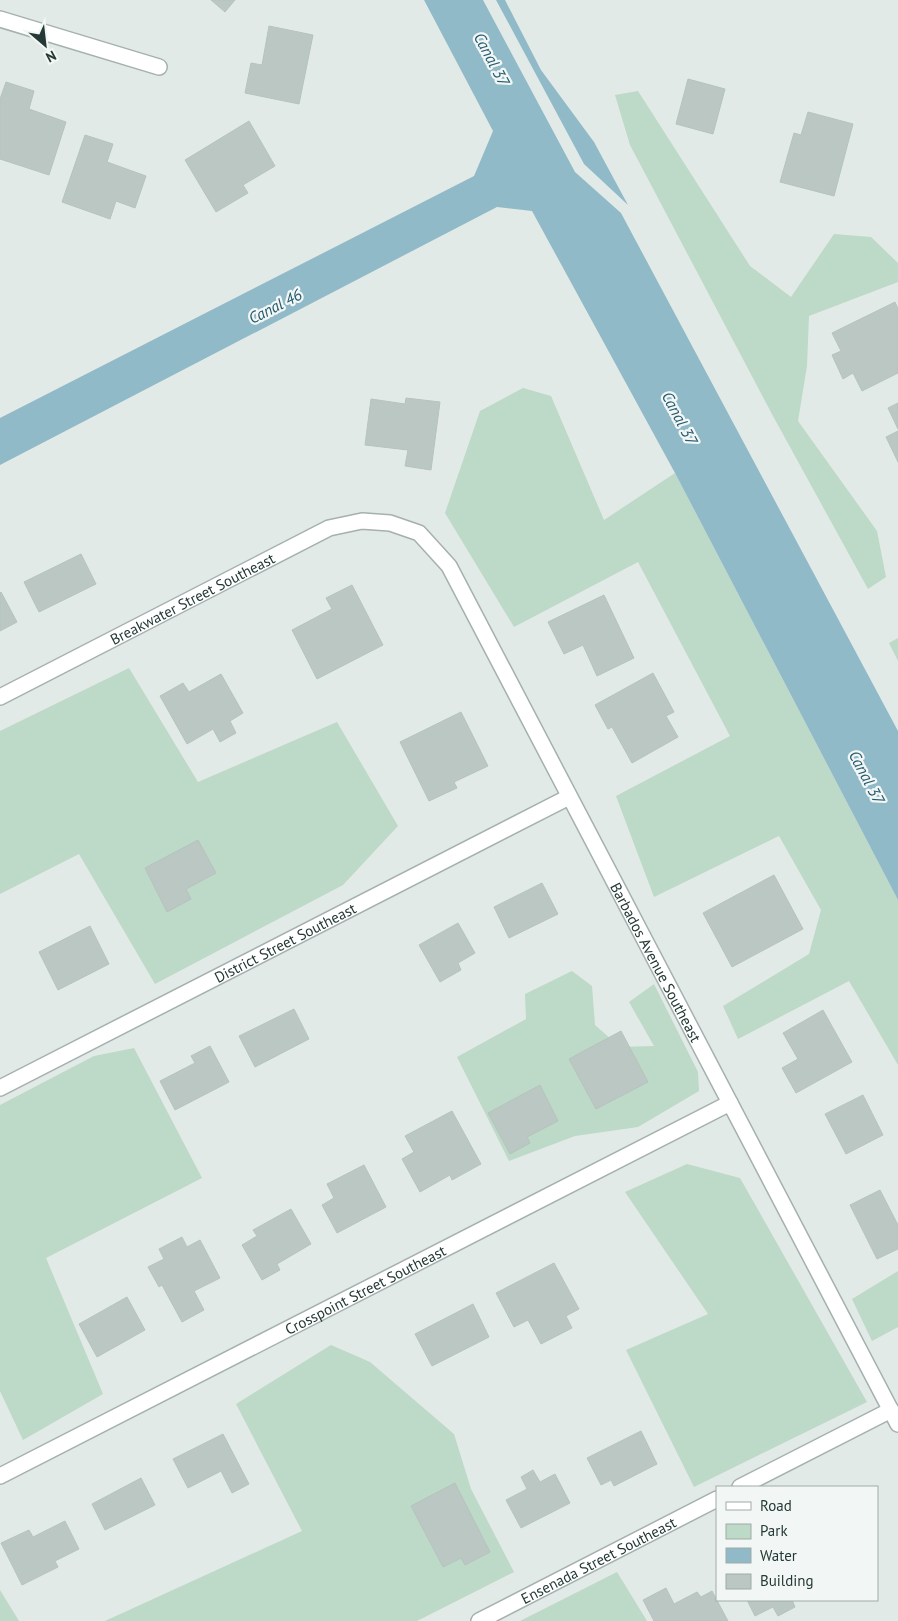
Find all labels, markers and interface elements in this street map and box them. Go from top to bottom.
north arrow [20,20,70,70]
water label: Canal 37 [470,29,515,90]
text: N [43,46,59,67]
water label: Canal 46 [245,284,305,328]
water label: Canal 37 [658,388,703,449]
street label: Breakwater Street Southeast [107,548,278,648]
water label: Canal 37 [845,747,890,808]
street label: Barbados Avenue Southeast [607,879,706,1045]
street label: District Street Southeast [211,898,359,986]
street label: Crosspoint Street Southeast [282,1241,449,1338]
legend [716,1486,878,1601]
text: Road [760,1496,792,1515]
street label: Ensenada Street Southeast [517,1512,679,1607]
text: Park [760,1521,788,1540]
text: Water [760,1546,797,1565]
text: Building [760,1571,814,1590]

